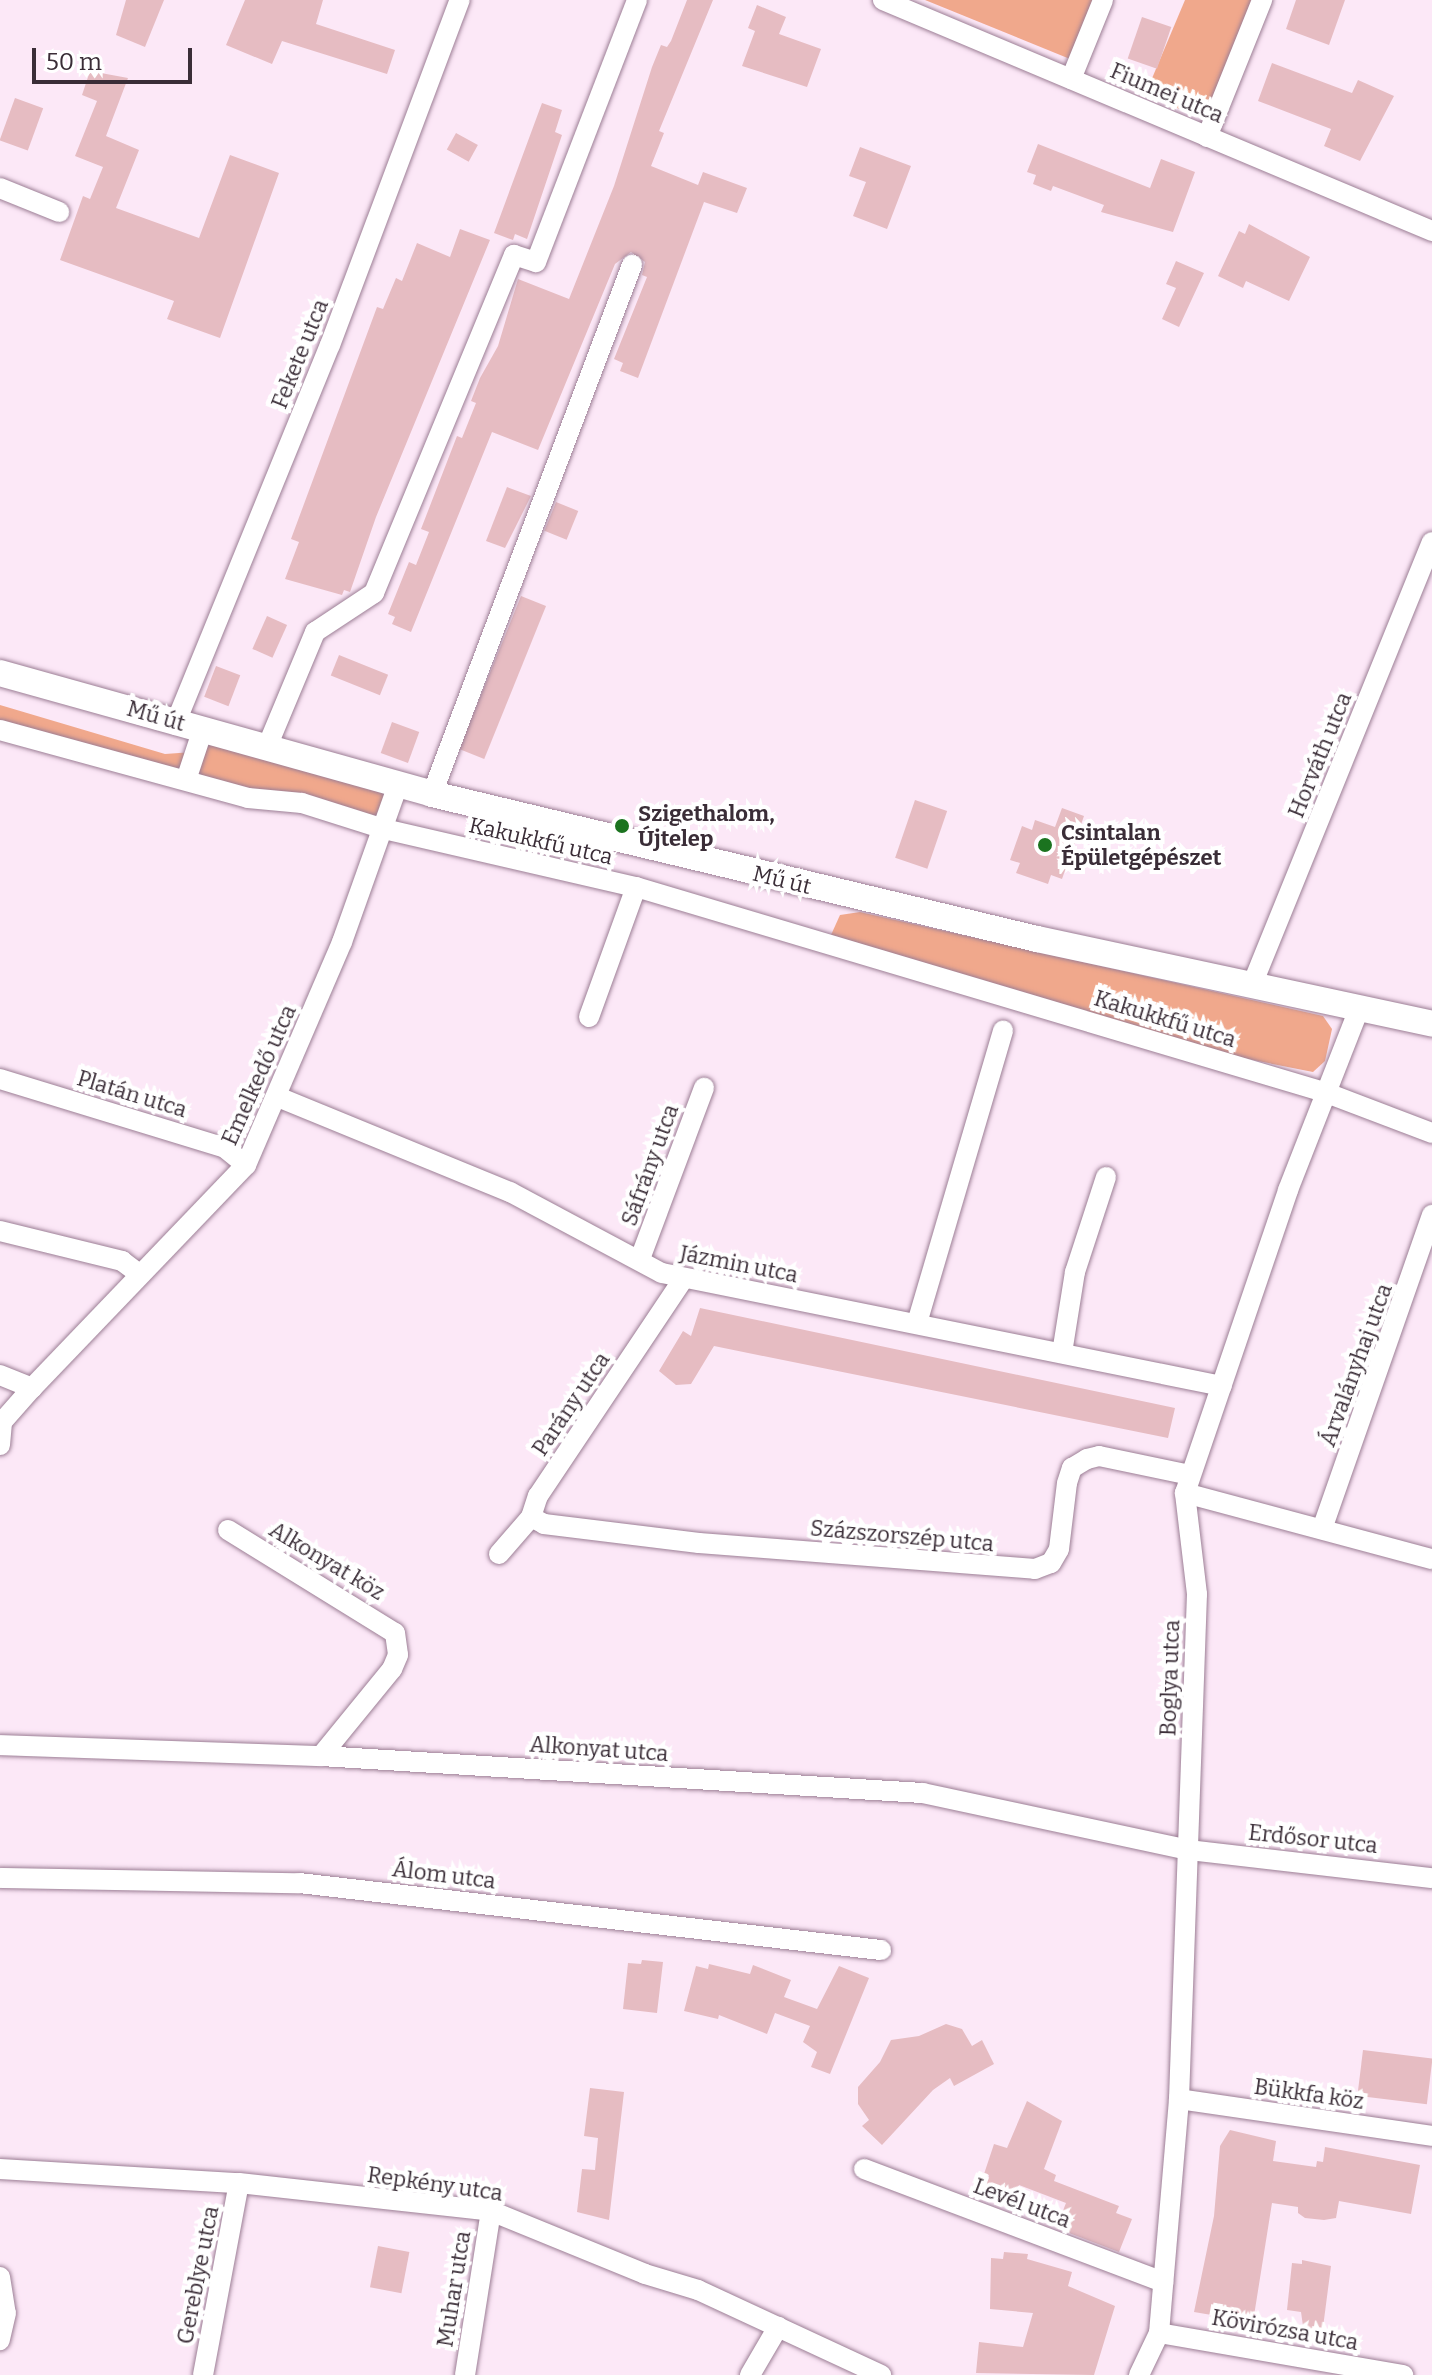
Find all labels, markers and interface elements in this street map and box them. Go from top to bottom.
scale bar [36,32,196,82]
text: 50 m [46,48,102,76]
street label: Fiumei utca [1106,57,1228,129]
street label: Fekete utca [266,296,334,412]
street label: Horváth utca [1283,688,1357,822]
street label: Mű út [124,695,188,737]
place label: Szigethalom, Újtelep [638,800,775,852]
street label: Kakukkfű utca [467,812,615,870]
marker: Szigethalom, Újtelep [613,817,631,835]
place label: Csintalan Épületgépészet [1061,819,1221,870]
marker: Csintalan Épületgépészet [1036,836,1054,854]
street label: Mű út [750,860,814,900]
street label: Kakukkfű utca [1091,985,1239,1053]
street label: Emelkedő utca [216,1001,302,1149]
street label: Platán utca [74,1065,190,1123]
street label: Sáfrány utca [616,1101,684,1229]
street label: Jázmin utca [678,1240,800,1288]
street label: Árvalányhaj utca [1314,1280,1398,1450]
street label: Parány utca [527,1347,615,1461]
street label: Százszorszép utca [809,1515,995,1557]
street label: Alkonyat köz [265,1516,389,1606]
street label: Boglya utca [1155,1619,1185,1737]
street label: Alkonyat utca [529,1731,669,1767]
street label: Erdősor utca [1247,1819,1379,1859]
street label: Álom utca [391,1856,497,1894]
street label: Bükkfa köz [1252,2073,1366,2115]
street label: Repkény utca [366,2161,504,2207]
street label: Levél utca [970,2172,1074,2234]
street label: Gereblye utca [172,2204,224,2346]
street label: Muhar utca [432,2229,476,2349]
street label: Kövirózsa utca [1210,2304,1360,2356]

